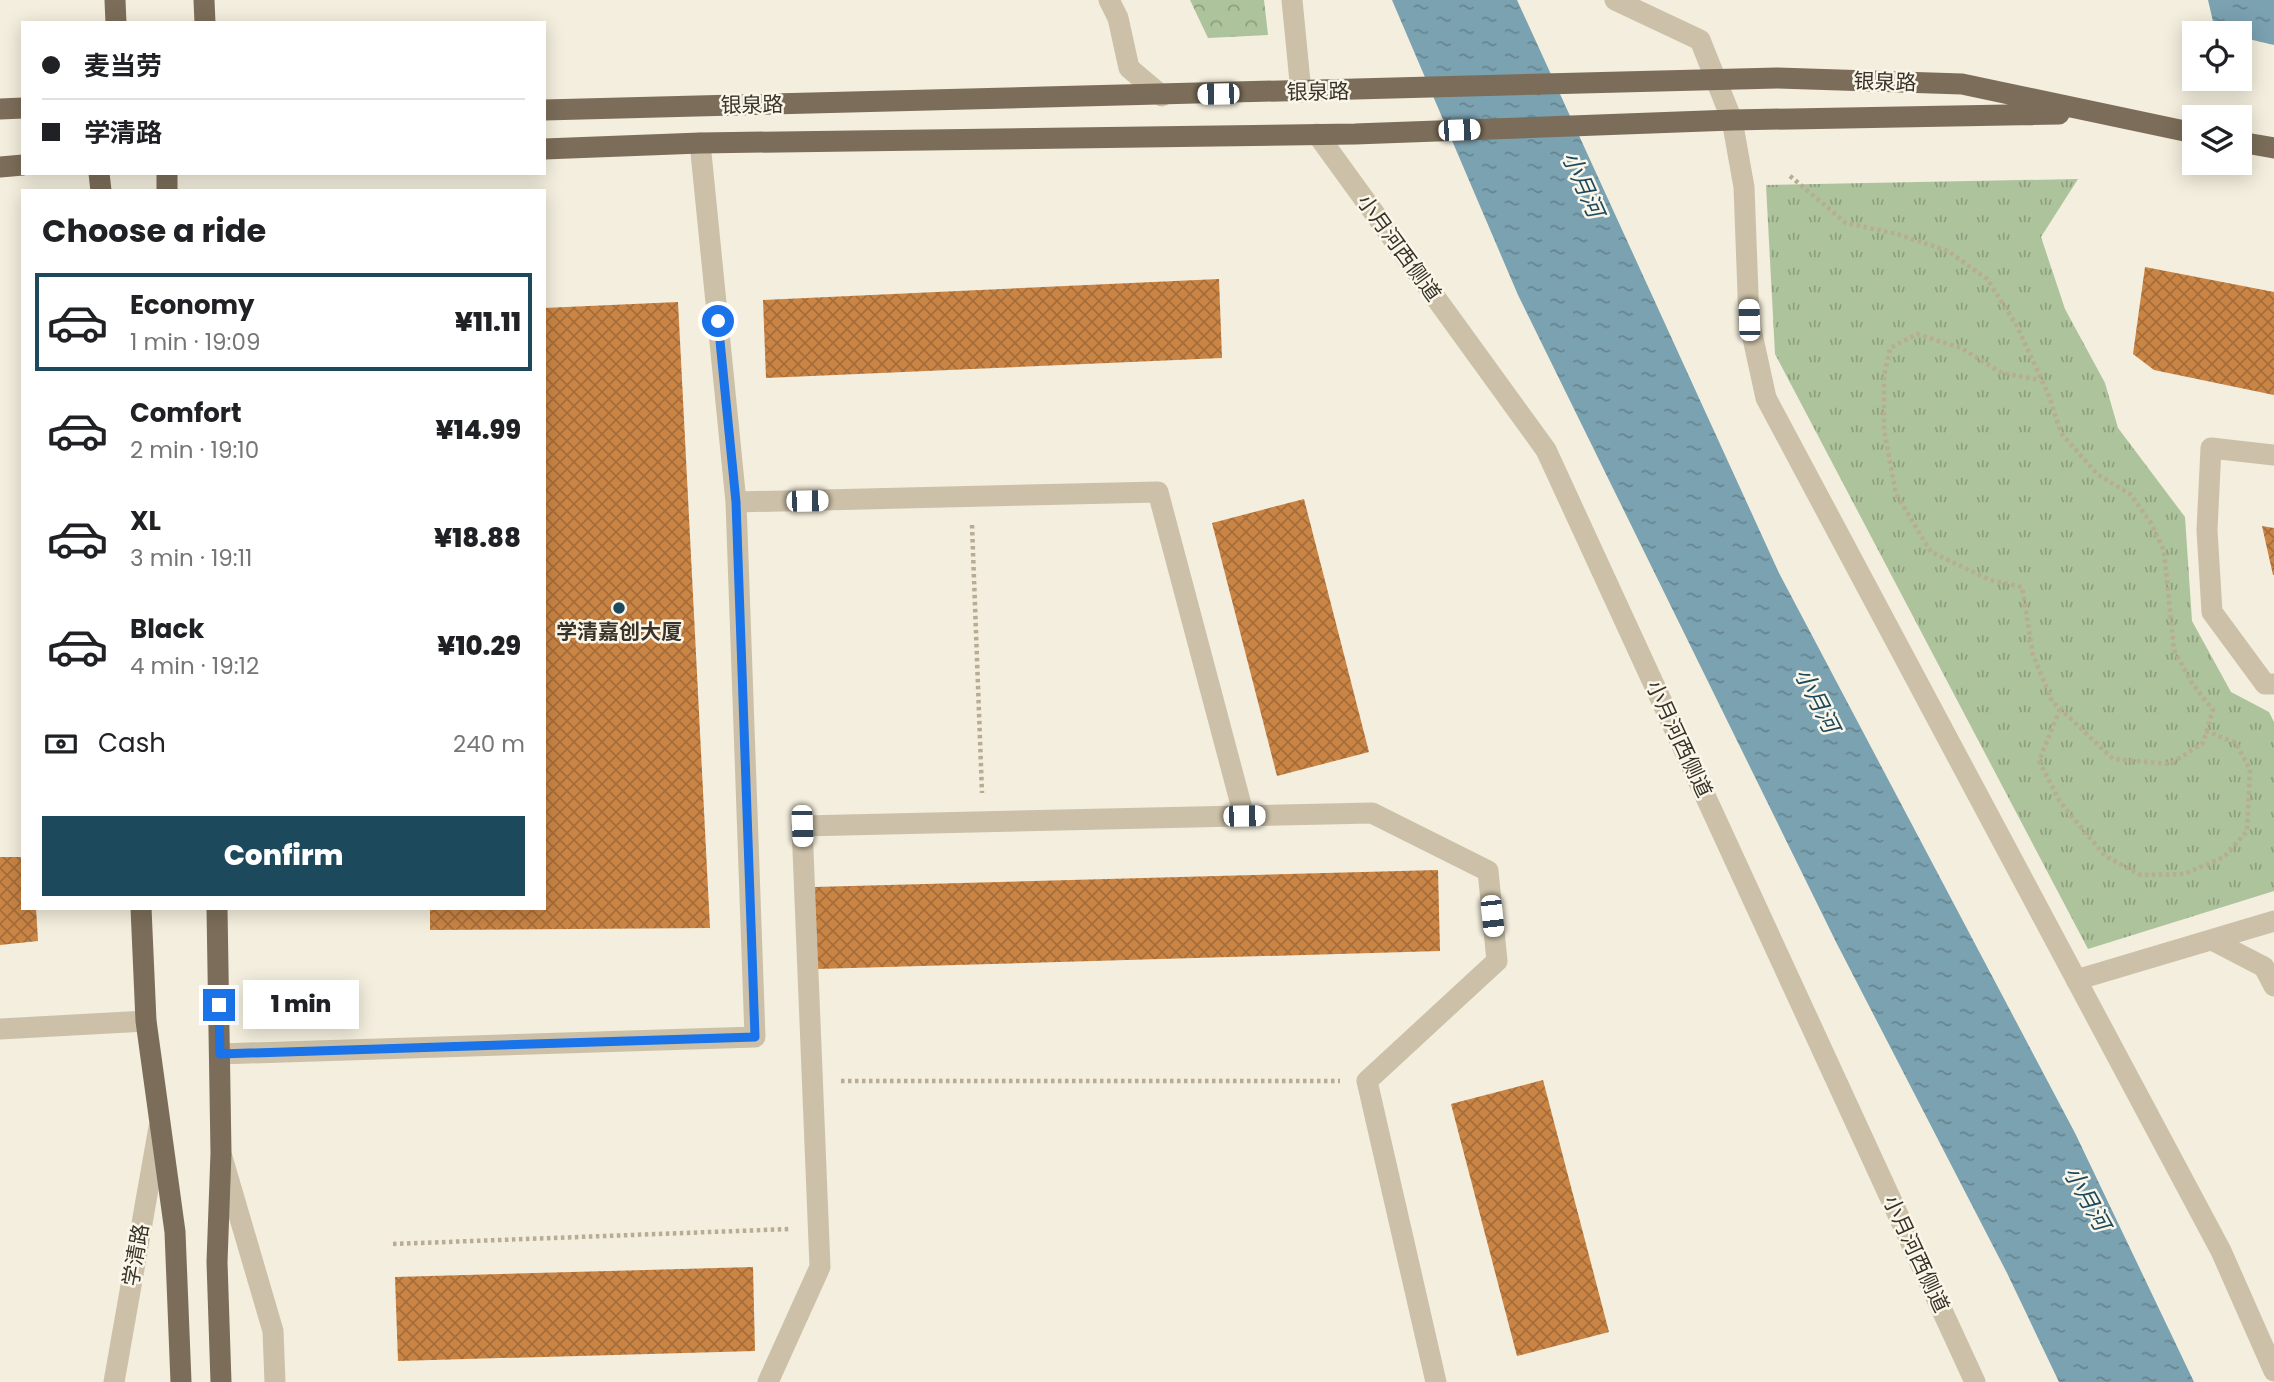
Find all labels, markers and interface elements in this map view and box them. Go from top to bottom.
map controls [2182,21,2252,175]
button: locate [2182,21,2252,91]
text: 麦当劳 [84,48,162,84]
street label: 银泉路 [1853,66,1917,97]
street label: 银泉路 [1286,76,1350,107]
car [1197,83,1240,105]
street label: 银泉路 [720,89,784,120]
button: layers [2182,105,2252,175]
text: 学清路 [84,115,162,151]
car [1438,119,1481,141]
water label: 小月河 [1554,146,1613,226]
street label: 小月河西侧道 [1351,188,1448,307]
text: Choose a ride [42,208,266,253]
text: Economy [130,287,254,323]
icon: car [46,291,109,354]
car [1738,299,1761,341]
text: ¥11.11 [455,304,521,340]
route start [702,305,734,337]
text: 1 min · 19:09 [130,326,260,358]
text: Comfort [130,395,242,431]
icon: car [46,399,109,462]
text: ¥14.99 [435,412,521,448]
text: 2 min · 19:10 [130,434,259,466]
car [786,490,829,512]
text: XL [130,503,161,539]
icon: car [46,507,109,570]
text: ¥18.88 [434,520,521,556]
text: 3 min · 19:11 [130,542,252,574]
marker: 学清嘉创大厦 [611,600,627,616]
text: Black [130,611,204,647]
icon: car [46,615,109,678]
place label: 学清嘉创大厦 [556,617,682,646]
text: ¥10.29 [437,628,521,664]
text: 4 min · 19:12 [130,650,259,682]
water label: 小月河 [1787,662,1849,742]
street label: 小月河西侧道 [1640,676,1719,802]
icon: cash [42,725,80,763]
text: Cash [98,725,166,761]
text: 240 m [453,728,525,760]
car [791,805,814,847]
car [1223,805,1266,827]
button: Confirm [42,816,525,896]
car [1480,894,1505,938]
callout: 1 min [244,981,359,1030]
text: 1 min [271,988,331,1020]
route end [203,989,235,1021]
water label: 小月河 [2056,1160,2120,1239]
street label: 小月河西侧道 [1877,1191,1956,1317]
street label: 学清路 [116,1221,155,1288]

